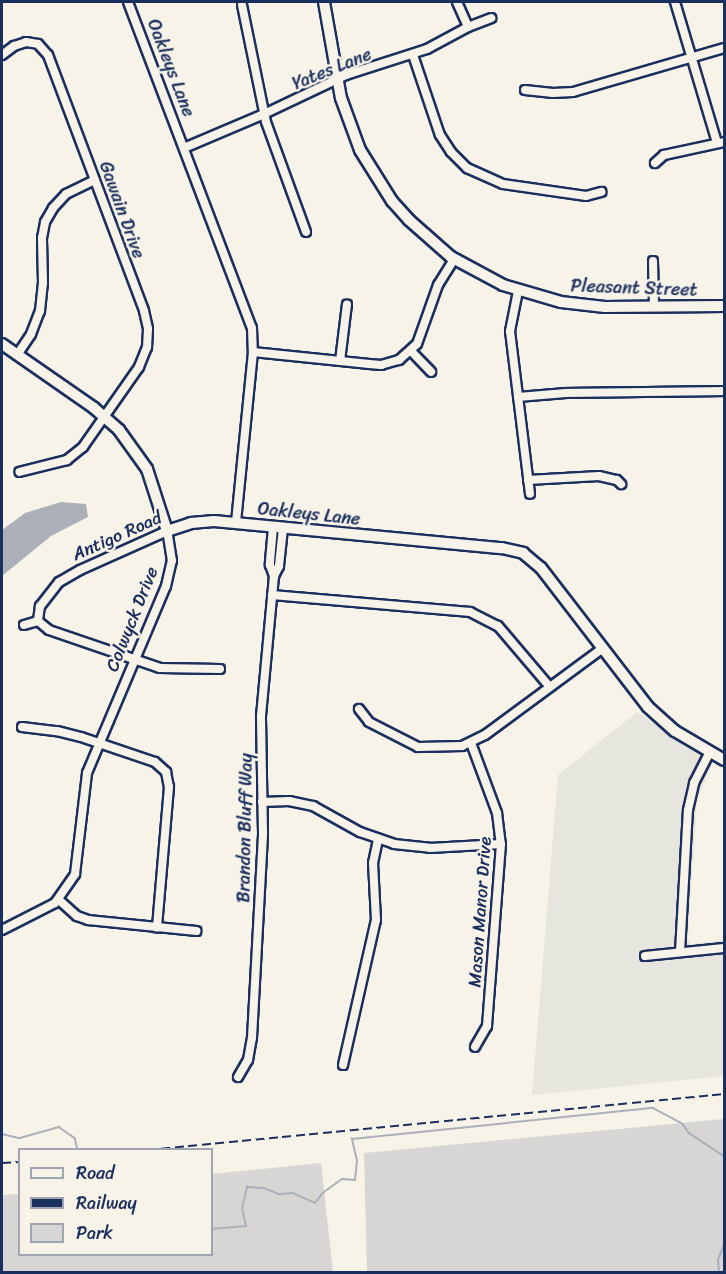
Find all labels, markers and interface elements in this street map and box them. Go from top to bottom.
street label: Oakleys Lane [142,16,200,120]
street label: Yates Lane [289,43,375,95]
street label: Gawain Drive [94,158,150,262]
street label: Pleasant Street [571,275,697,301]
street label: Oakleys Lane [257,498,361,530]
street label: Antigo Road [69,507,165,565]
street label: Colwyck Drive [101,563,163,675]
street label: Brandon Bluff Way [233,753,257,903]
street label: Mason Manor Drive [464,836,496,988]
legend [18,1148,213,1256]
text: Road [76,1157,115,1189]
text: Railway [76,1187,137,1219]
text: Park [76,1217,113,1249]

